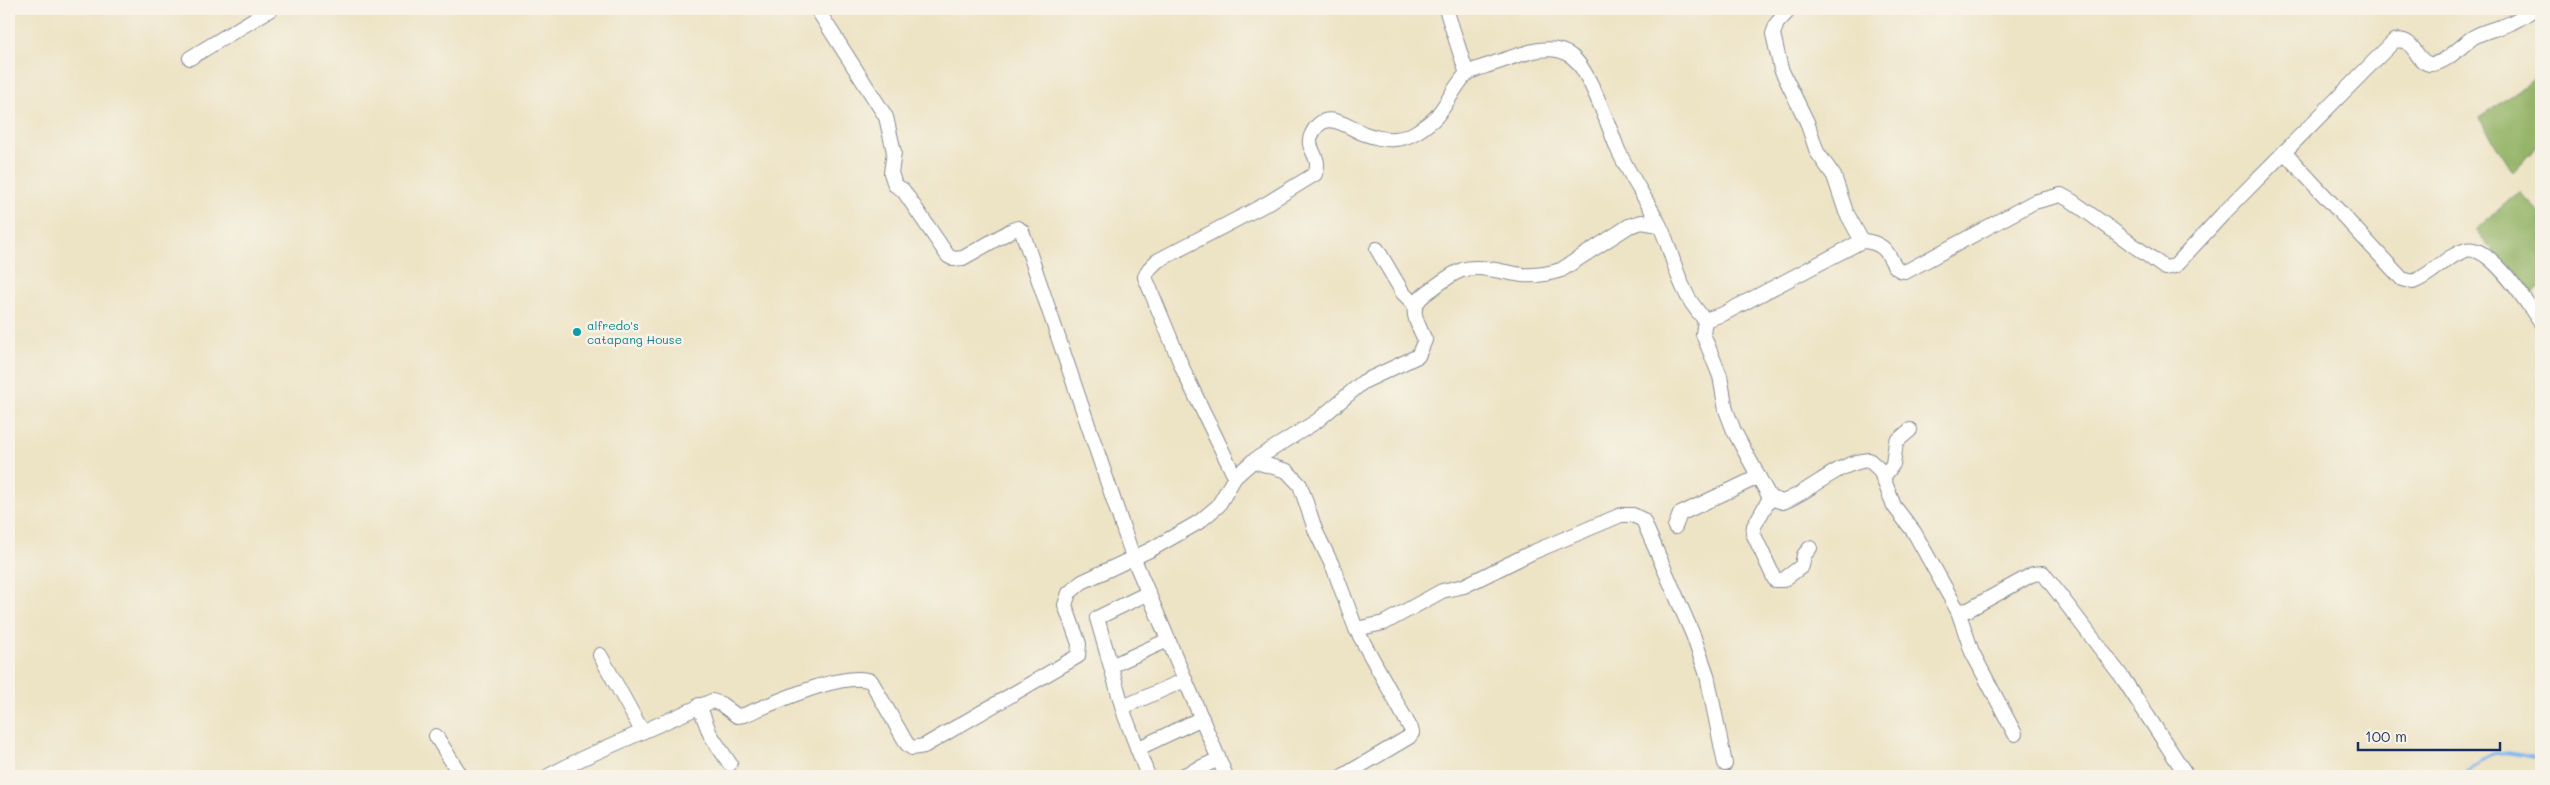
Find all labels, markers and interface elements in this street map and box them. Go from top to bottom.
place label: alfredo's catapang House [587,317,682,347]
marker: alfredo's catapang House [571,326,583,338]
scale bar [2358,720,2500,752]
text: 100 m [2365,726,2407,746]

